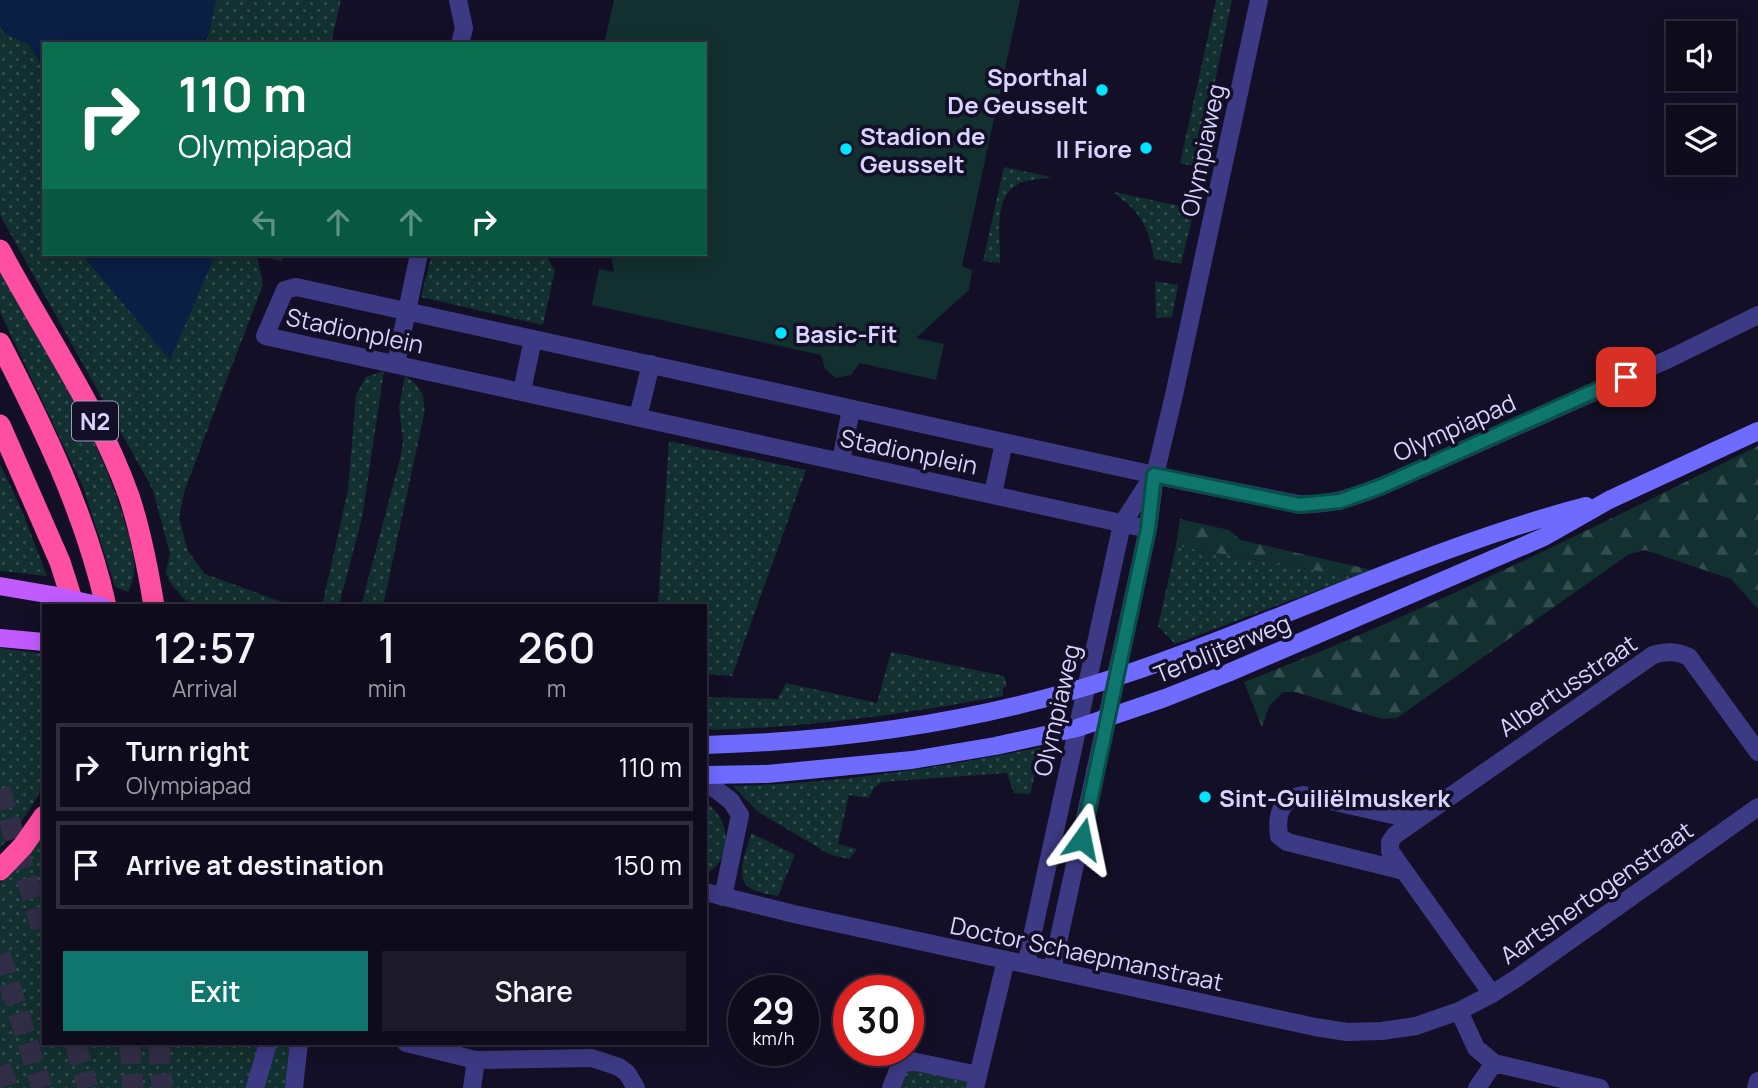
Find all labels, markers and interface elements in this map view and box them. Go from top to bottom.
map controls [1666,21,1736,175]
button: sound [1666,21,1736,91]
text: 110 m [178,60,307,127]
place label: Sporthal De Geusselt [947,60,1088,121]
icon: right [63,70,154,161]
street label: Olympiaweg [1172,81,1232,219]
marker: Sporthal De Geusselt [1094,82,1110,98]
button: layers [1666,105,1736,175]
place label: Stadion de Geusselt [860,119,985,180]
text: Olympiapad [178,124,353,168]
place label: Il Fiore [1056,132,1132,165]
marker: Il Fiore [1138,140,1154,156]
marker: Stadion de Geusselt [838,141,854,157]
icon: left [246,203,284,241]
icon: ahead [319,203,357,241]
icon: ahead [392,203,430,241]
icon: right [465,203,503,241]
street label: Stadionplein [283,299,427,361]
place label: Basic-Fit [795,317,897,350]
marker: Basic-Fit [773,325,789,341]
pin [1596,347,1656,407]
icon: arrive [1607,358,1645,396]
street label: Olympiapad [1388,385,1520,469]
road number: N2 [72,402,118,440]
street label: Stadionplein [837,420,981,482]
street label: Terblijterweg [1149,606,1295,690]
text: 12:57 [154,618,256,676]
text: 1 [378,618,396,676]
text: 260 [518,618,595,676]
street label: Albertusstraat [1491,626,1643,744]
street label: Olympiaweg [1025,641,1087,779]
text: Arrival [172,672,238,704]
text: min [368,672,406,704]
text: m [547,672,566,704]
text: Turn right [126,733,250,769]
icon: right [67,748,105,786]
text: 110 m [619,749,682,785]
text: Olympiapad [126,769,251,801]
place label: Sint-Guiliëlmuskerk [1219,781,1451,814]
marker: Sint-Guiliëlmuskerk [1197,789,1213,805]
position arrow [1045,802,1119,876]
street label: Aartshertogenstraat [1493,813,1699,971]
icon: arrive [67,846,105,884]
text: Arrive at destination [126,847,384,883]
text: 150 m [614,847,682,883]
street label: Doctor Schaepmanstraat [947,908,1227,998]
button: Exit [63,951,368,1031]
button: Share [382,951,686,1031]
speed limit sign: 30 [833,975,924,1066]
text: 29 [752,987,795,1035]
text: km/h [753,1026,794,1050]

